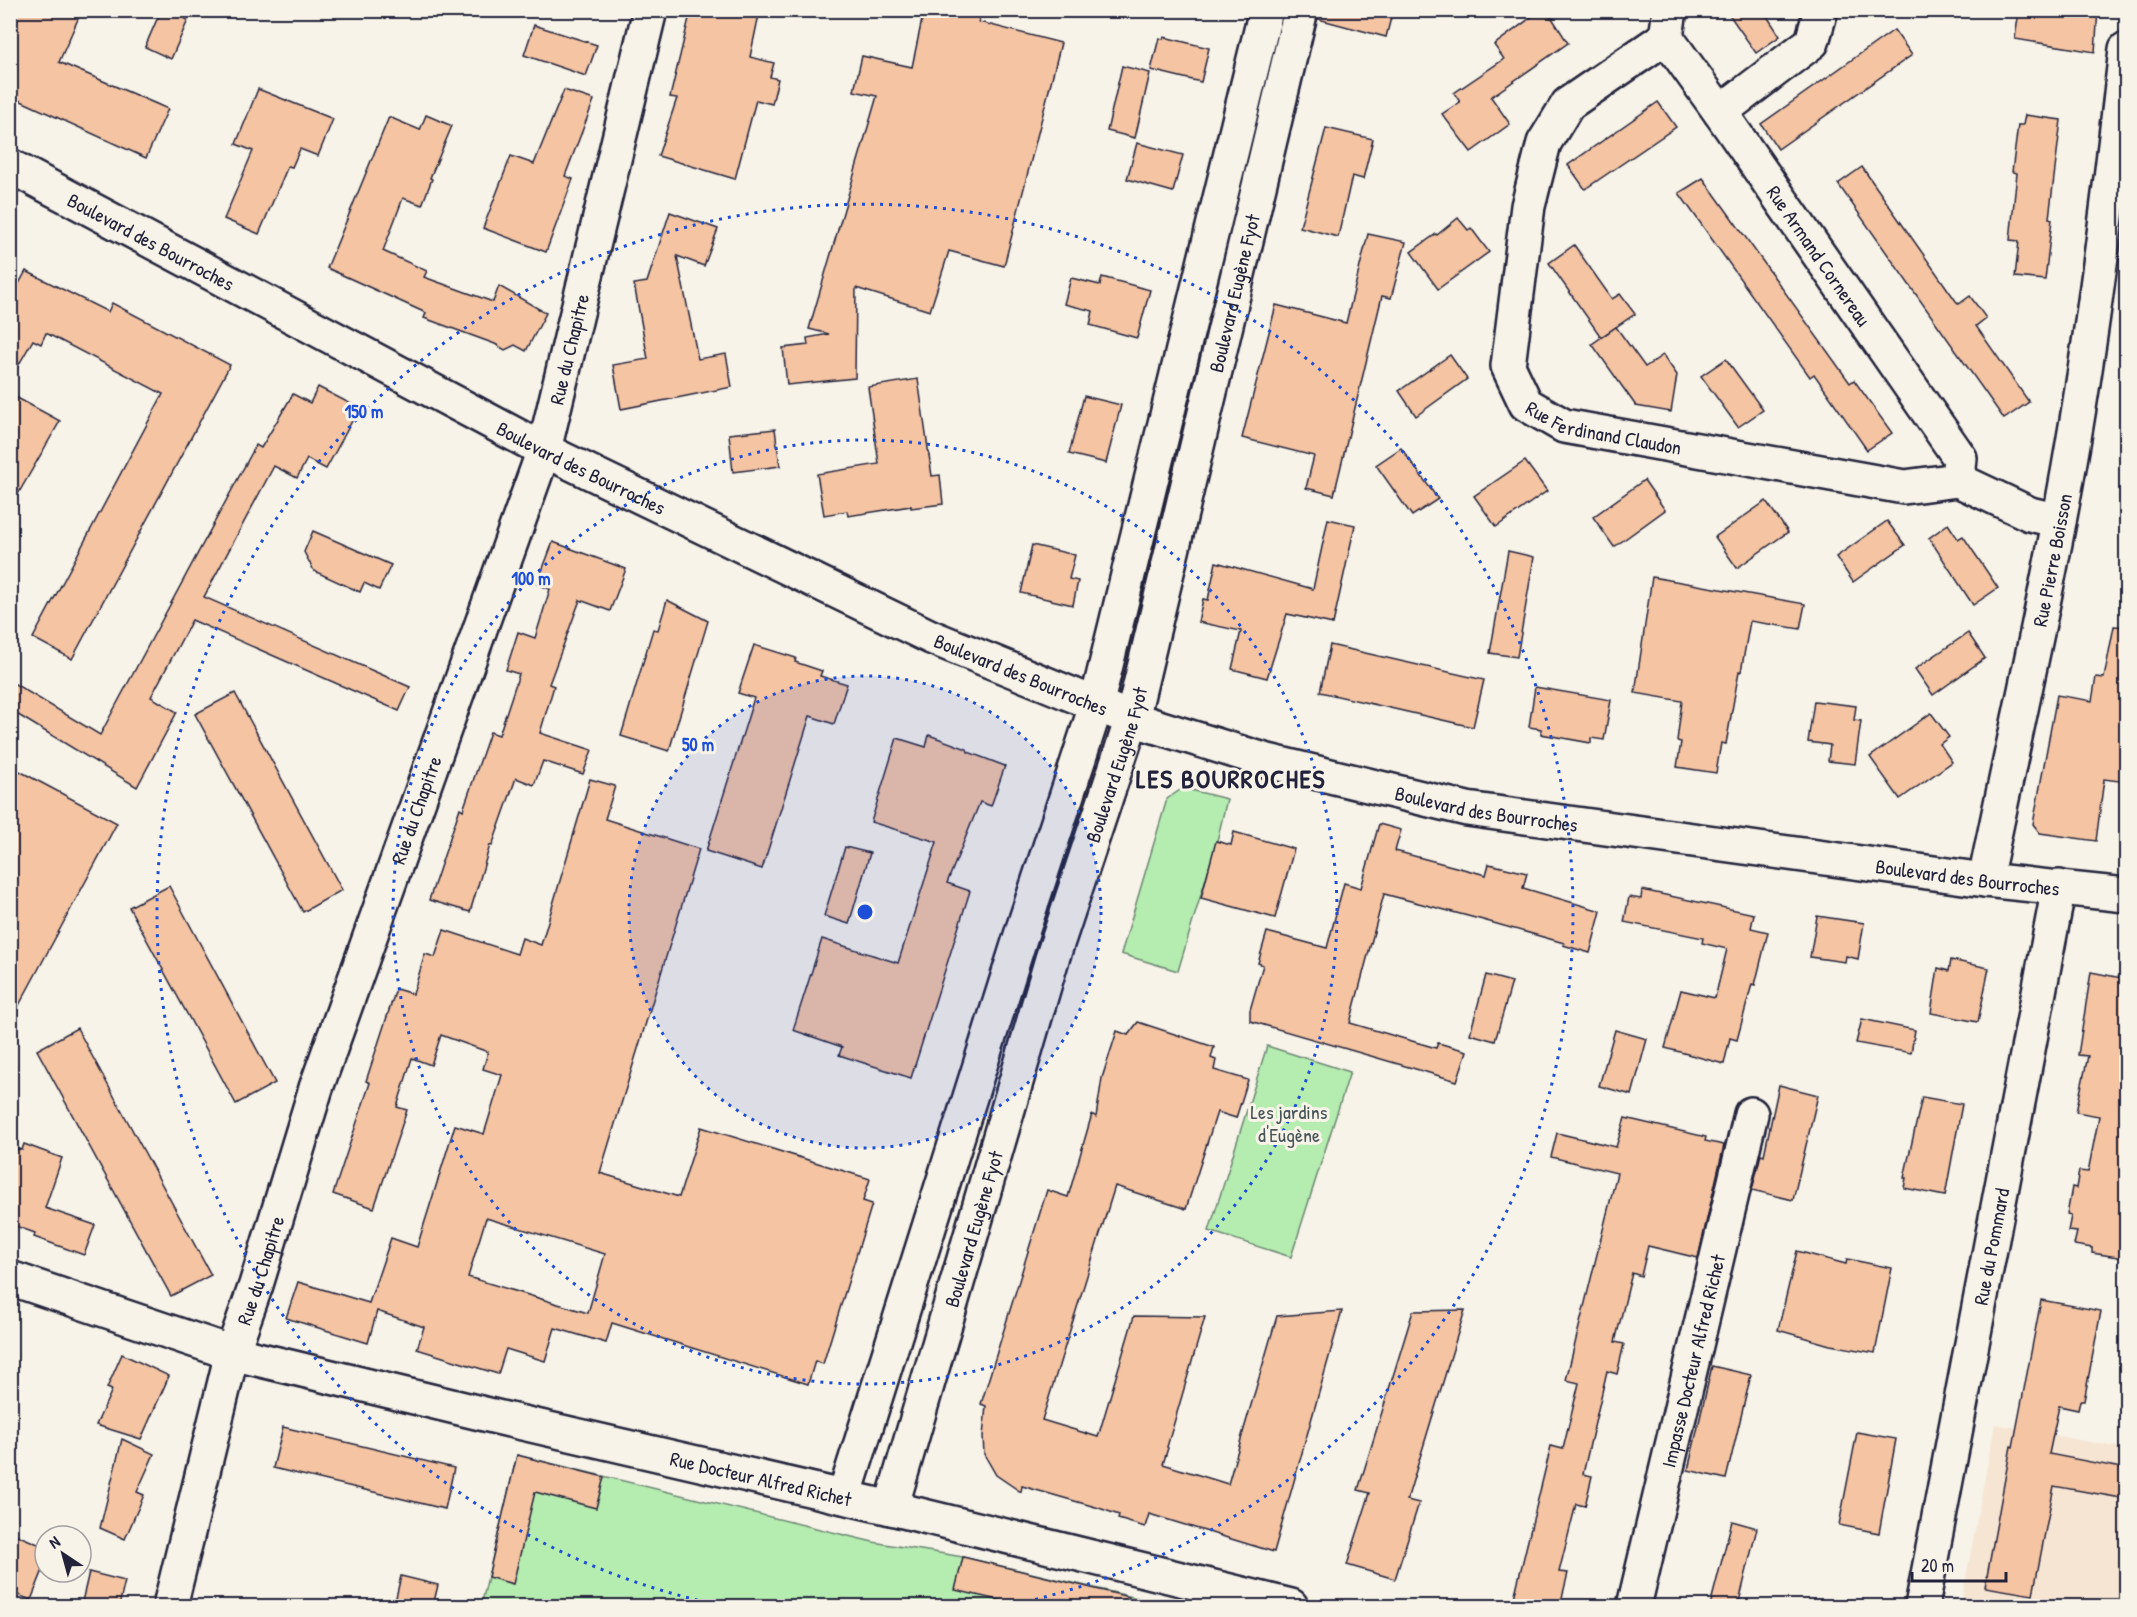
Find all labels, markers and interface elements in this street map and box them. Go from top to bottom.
street label: Rue Armand Cornereau [1761,180,1878,331]
street label: Boulevard des Bourroches [63,186,240,297]
street label: Boulevard Eugène Fyot [1202,210,1266,375]
street label: Rue du Chapitre [542,291,595,407]
street label: Rue Ferdinand Claudon [1522,394,1684,460]
text: 150 m [345,399,383,424]
street label: Boulevard des Bourroches [492,414,671,520]
street label: Rue Pierre Boisson [2025,491,2078,629]
text: 100 m [511,566,551,591]
street label: Boulevard des Bourroches [930,626,1112,721]
street label: Boulevard Eugène Fyot [1078,683,1153,846]
text: 50 m [682,732,714,757]
street label: Rue du Chapitre [384,752,447,867]
district label: LES BOURROCHES [1136,761,1326,796]
street label: Boulevard des Bourroches [1393,779,1580,838]
street label: Boulevard des Bourroches [1874,852,2061,901]
centre of rings [855,902,875,922]
park label: Les jardins d'Eugène [1251,1098,1328,1148]
street label: Boulevard Eugène Fyot [937,1146,1009,1310]
street label: Rue du Pommard [1966,1186,2015,1307]
street label: Rue du Chapitre [230,1212,290,1328]
street label: Impasse Docteur Alfred Richet [1654,1251,1731,1470]
street label: Rue Docteur Alfred Richet [668,1444,855,1512]
north arrow [33,1524,93,1584]
text: N [44,1530,64,1553]
scale bar [1912,1545,2006,1583]
text: 20 m [1921,1553,1954,1578]

